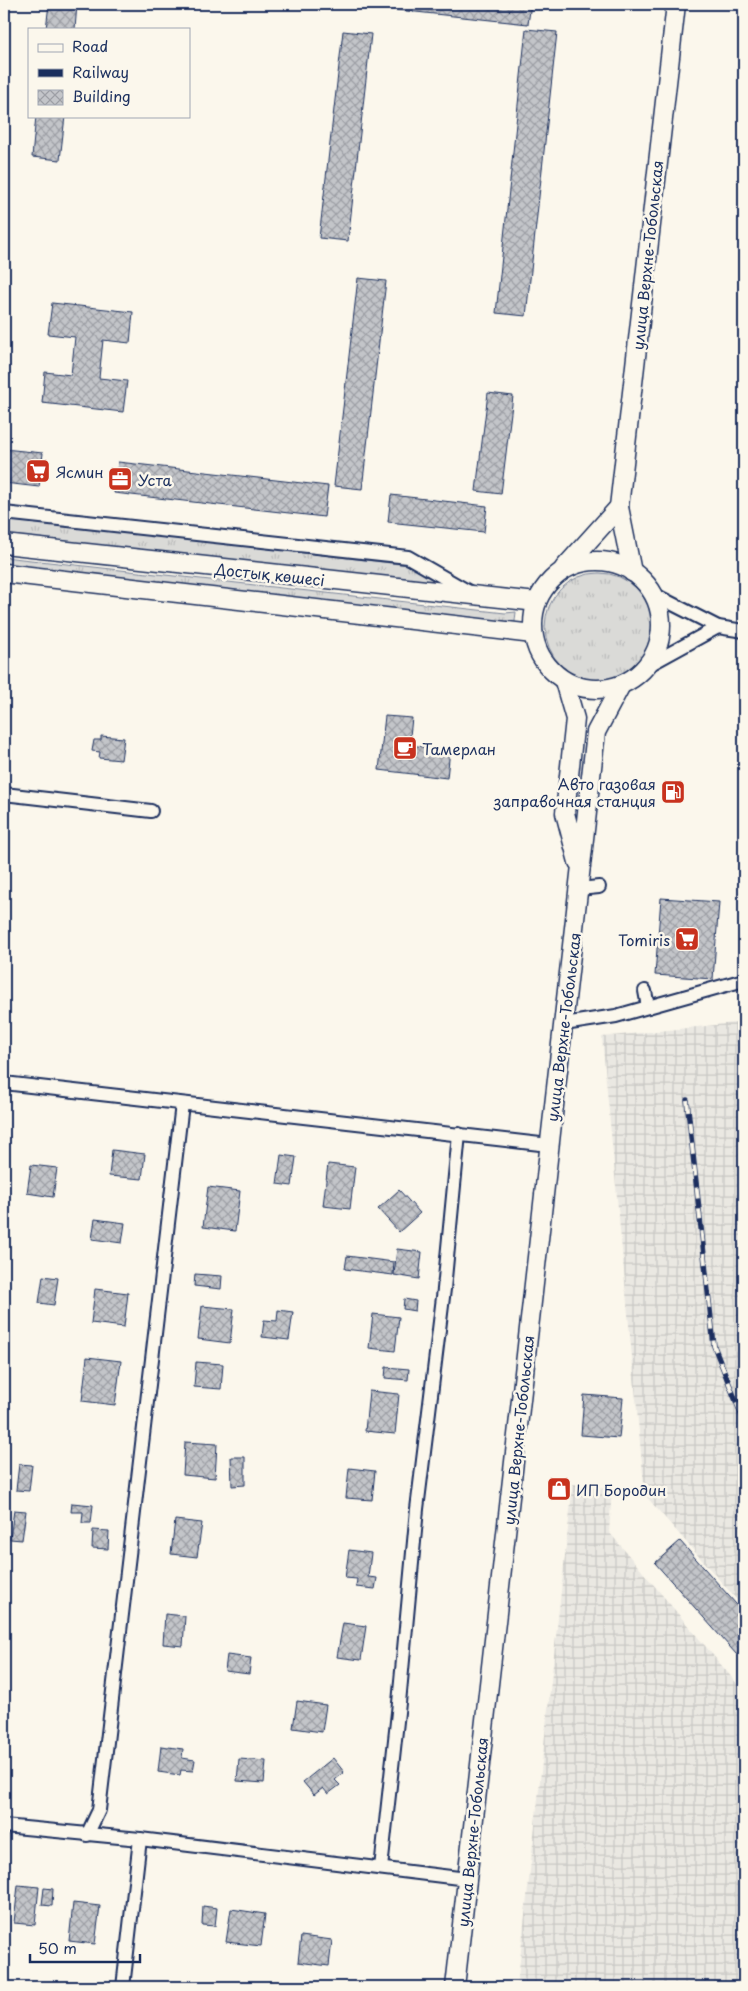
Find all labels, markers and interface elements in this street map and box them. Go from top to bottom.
legend [28,28,190,118]
text: Road [72,34,108,57]
text: Railway [72,60,129,83]
text: Building [72,84,131,107]
street label: улица Верхне-Тобольская [626,159,668,351]
supermarket icon: Ясмин [25,458,51,484]
place label: Ясмин [56,460,104,483]
office icon: Уста [107,466,133,492]
place label: Уста [138,468,172,491]
street label: Достық көшесі [213,557,326,591]
cafe icon: Тамерлан [392,735,418,761]
place label: Тамерлан [422,737,496,760]
place label: Авто газовая заправочная станция [493,772,656,812]
fuel station icon: Авто газовая заправочная станция [660,779,686,805]
supermarket icon: Tomiris [674,926,700,952]
place label: Tomiris [618,928,670,951]
street label: улица Верхне-Тобольская [540,931,586,1123]
street label: улица Верхне-Тобольская [497,1334,539,1526]
shop icon: ИП Бородин [546,1476,572,1502]
place label: ИП Бородин [576,1478,666,1501]
street label: улица Верхне-Тобольская [451,1736,493,1928]
scale bar [30,1931,140,1963]
text: 50 m [38,1936,77,1959]

